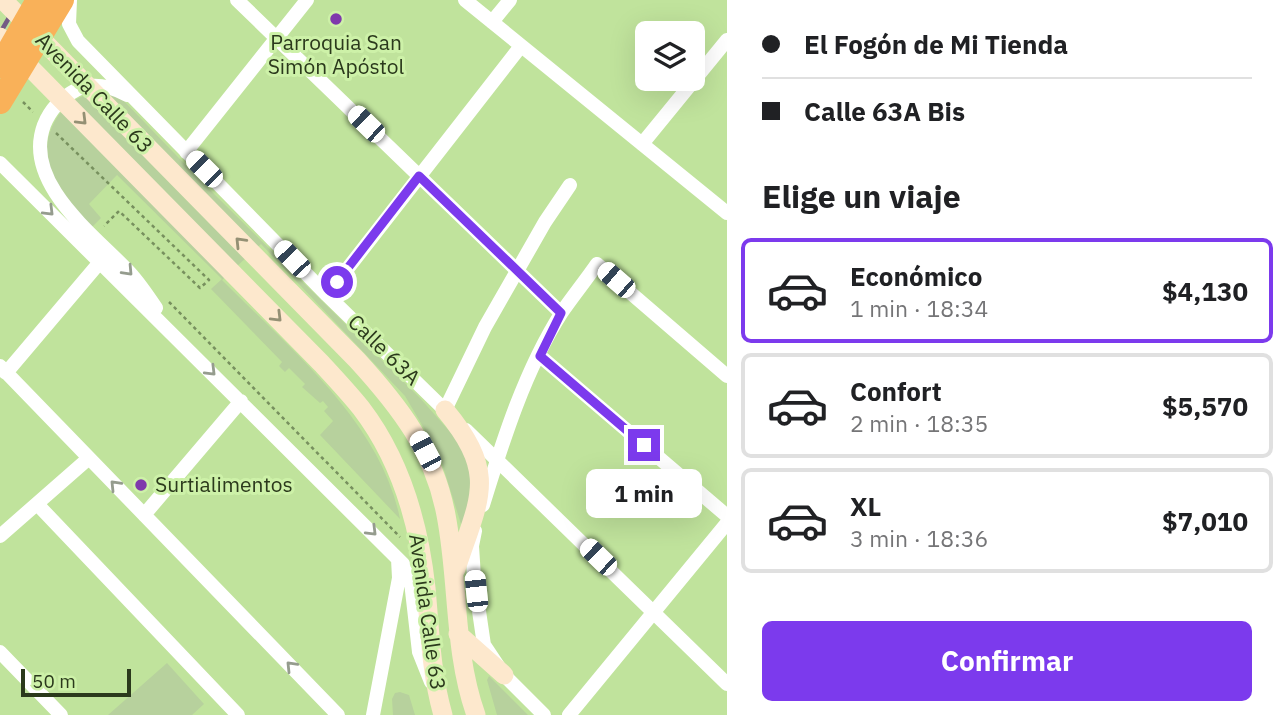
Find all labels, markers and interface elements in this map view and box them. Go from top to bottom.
marker: Parroquia San Simón Apóstol [328,11,344,27]
map controls [635,21,705,91]
button: layers [635,21,705,91]
street label: Avenida Calle 63 [30,26,160,159]
text: El Fogón de Mi Tienda [804,27,1068,61]
place label: Parroquia San Simón Apóstol [268,28,405,80]
text: Calle 63A Bis [804,94,965,128]
car [344,102,389,146]
one-way arrow [74,112,87,125]
car [182,147,227,191]
text: Elige un viaje [762,175,961,217]
one-way arrow [41,202,54,215]
one-way arrow [236,237,249,250]
car [270,237,315,281]
car [594,258,639,302]
icon: car [766,259,829,322]
text: Económico [850,259,982,293]
one-way arrow [120,263,133,276]
route start [321,266,353,298]
text: $4,130 [1162,274,1248,308]
text: 1 min · 18:34 [850,293,988,323]
street label: Calle 63A [342,308,427,391]
one-way arrow [268,309,281,322]
one-way arrow [202,362,215,375]
icon: car [766,374,829,437]
text: Confort [850,374,942,408]
text: $5,570 [1162,389,1248,423]
text: 2 min · 18:35 [850,408,988,438]
car [406,428,445,474]
route end [628,429,660,461]
place label: Surtialimentos [155,470,293,498]
callout: 1 min [586,470,702,518]
marker: Surtialimentos [133,477,149,493]
text: 1 min [614,478,674,508]
one-way arrow [111,480,124,493]
icon: car [766,489,829,552]
text: XL [850,489,881,523]
text: $7,010 [1162,504,1248,538]
one-way arrow [364,523,376,535]
text: 3 min · 18:36 [850,523,988,553]
street label: Avenida Calle 63 [403,532,453,692]
car [576,535,621,579]
car [464,569,489,613]
button: Confirmar [762,621,1252,701]
one-way arrow [286,661,299,674]
scale bar [21,666,131,698]
text: 50 m [32,669,76,693]

